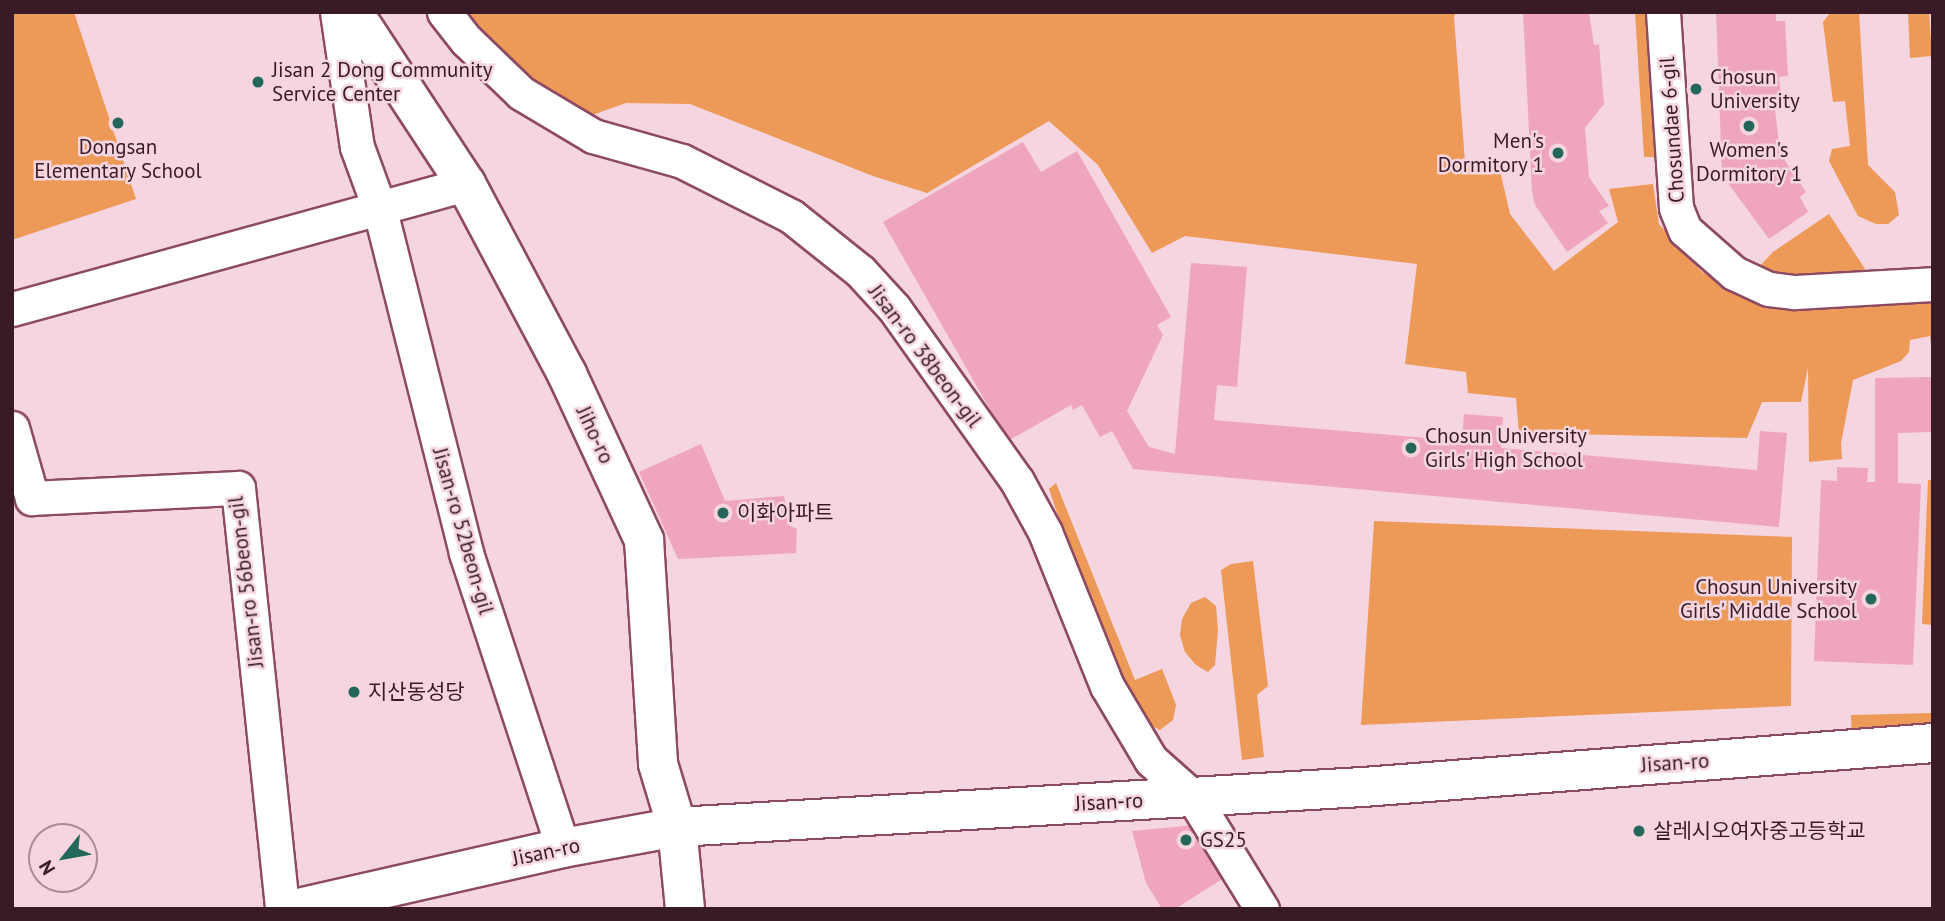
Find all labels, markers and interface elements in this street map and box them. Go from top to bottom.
street label: Chosundae 6-gil [1654,56,1690,204]
place label: Jisan 2 Dong Community Service Center [272,57,492,107]
place label: Chosun University [1710,64,1800,114]
marker: Jisan 2 Dong Community Service Center [250,74,266,90]
marker: Chosun University [1688,81,1704,97]
marker: Dongsan Elementary School [110,115,126,131]
marker: Women's Dormitory 1 [1741,118,1757,134]
place label: Men's Dormitory 1 [1437,128,1544,178]
place label: Dongsan Elementary School [34,134,202,184]
place label: Women's Dormitory 1 [1696,137,1802,187]
marker: Men's Dormitory 1 [1550,145,1566,161]
street label: Jisan-ro 38beon-gil [863,280,987,432]
street label: Jiho-ro [571,402,619,468]
place label: Chosun University Girls' High School [1425,423,1587,473]
marker: Chosun University Girls' High School [1403,440,1419,456]
street label: Jisan-ro 52beon-gil [427,445,499,617]
street label: Jisan-ro 56beon-gil [223,495,269,669]
place label: 이화아파트 [737,500,834,526]
marker: 이화아파트 [715,505,731,521]
place label: Chosun University Girls' Middle School [1678,574,1857,624]
marker: Chosun University Girls' Middle School [1863,591,1879,607]
place label: 지산동성당 [368,679,465,705]
marker: 지산동성당 [346,684,362,700]
street label: Jisan-ro [1640,748,1710,778]
street label: Jisan-ro [1074,788,1144,816]
place label: 살레시오여자중고등학교 [1653,818,1866,844]
north arrow [28,823,98,893]
marker: 살레시오여자중고등학교 [1631,823,1647,839]
place label: GS25 [1200,827,1247,853]
marker: GS25 [1178,832,1194,848]
street label: Jisan-ro [510,833,582,871]
text: N [33,856,60,879]

